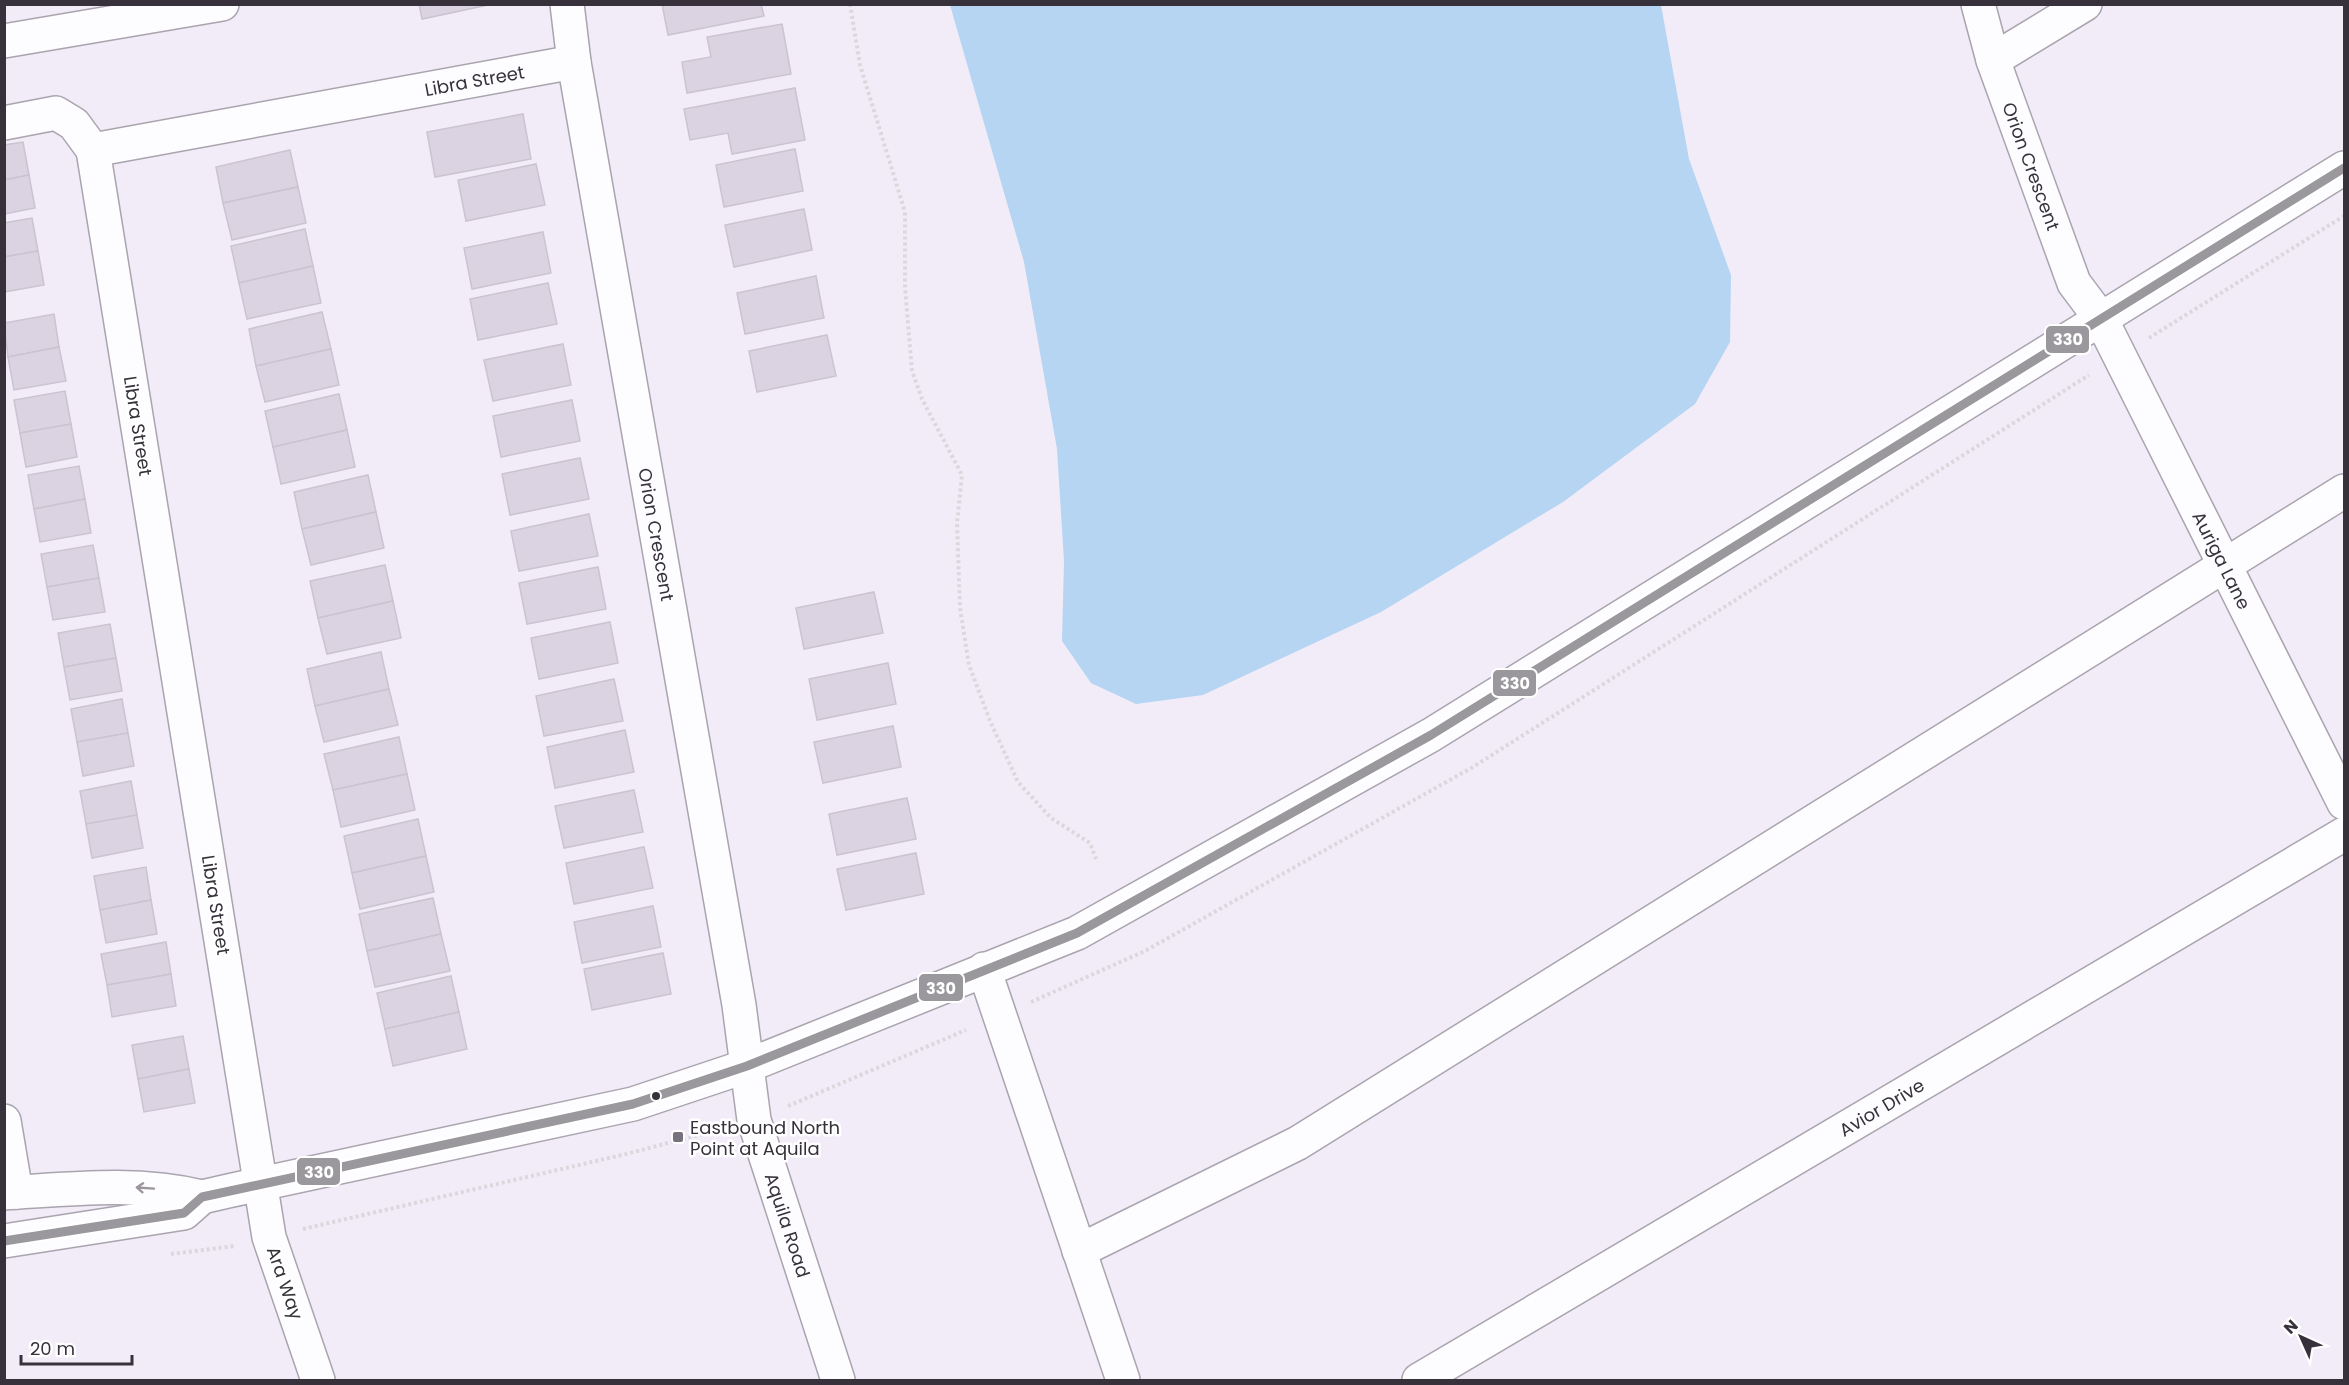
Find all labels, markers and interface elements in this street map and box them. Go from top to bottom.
street label: Libra Street [422,59,526,102]
street label: Orion Crescent [1997,99,2066,234]
line badge: 330 [2045,325,2090,354]
text: 330 [2053,328,2083,351]
street label: Libra Street [118,374,158,478]
street label: Orion Crescent [633,466,681,603]
street label: Auriga Lane [2187,507,2257,613]
line badge: 330 [1492,669,1537,697]
text: 330 [1500,672,1530,695]
street label: Libra Street [196,853,236,957]
line badge: 330 [918,973,964,1002]
text: 330 [926,977,956,1000]
street label: Avior Drive [1834,1072,1929,1142]
unlabelled marker [650,1090,662,1102]
place label: Eastbound North Point at Aquila [690,1115,840,1161]
marker: Eastbound North Point at Aquila [671,1130,685,1144]
line badge: 330 [296,1157,341,1186]
text: 330 [304,1161,334,1184]
street label: Aquila Road [759,1169,816,1280]
one-way arrow [135,1182,155,1193]
street label: Ara Way [261,1243,309,1323]
north arrow [2271,1307,2331,1367]
text: N [2278,1314,2303,1339]
scale bar [21,1328,132,1366]
text: 20 m [30,1336,75,1361]

